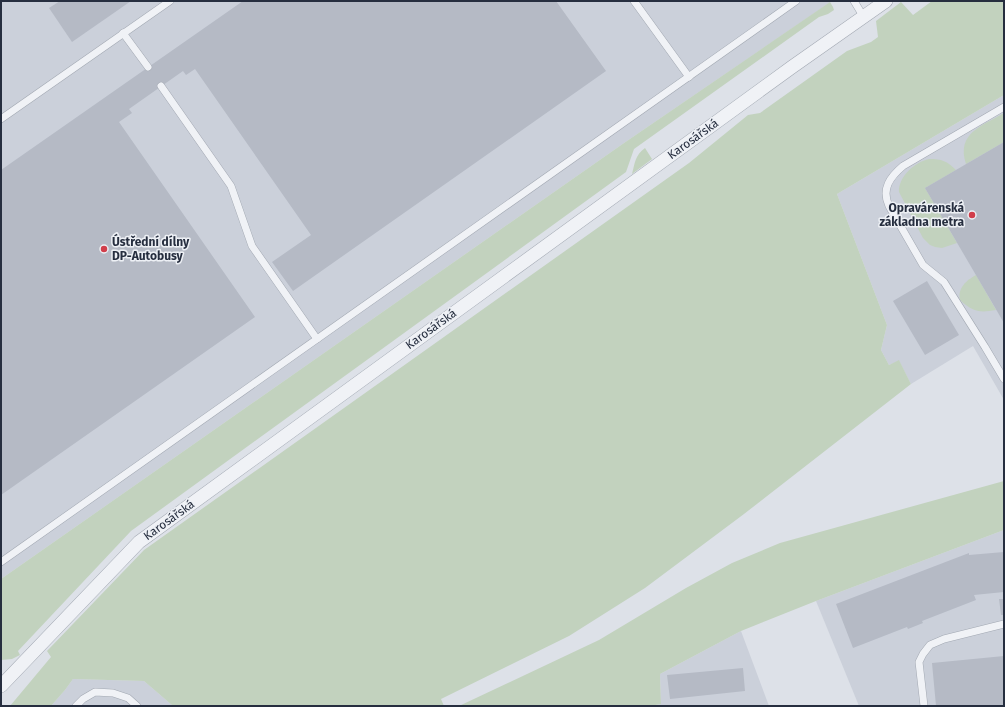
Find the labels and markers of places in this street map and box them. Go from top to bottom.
place label: Opravárenská základna metra [879,201,964,229]
marker: Opravárenská základna metra [967,210,977,220]
place label: Ústřední dílny DP-Autobusy [112,233,190,263]
marker: Ústřední dílny DP-Autobusy [99,244,109,254]

